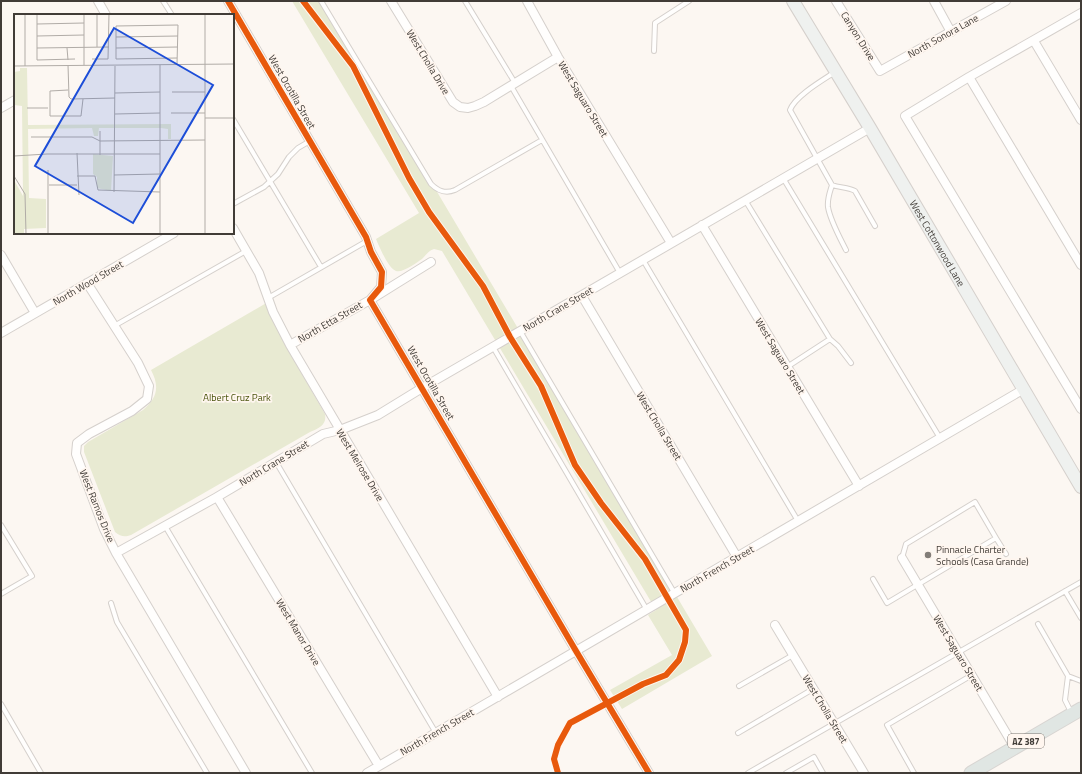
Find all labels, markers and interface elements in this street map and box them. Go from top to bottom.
street label: Canyon Drive [837,9,879,63]
street label: North Sonora Lane [905,10,981,62]
inset map [14,14,234,234]
street label: West Cholla Drive [403,26,453,98]
street label: West Ocotilla Street [265,52,320,132]
street label: West Saguaro Street [554,58,612,140]
street label: West Cottonwood Lane [906,197,969,289]
street label: North Wood Street [50,257,126,309]
street label: North Crane Street [520,283,596,335]
street label: North Etta Street [295,297,365,346]
street label: West Saguaro Street [751,315,809,397]
street label: West Ocotilla Street [404,343,459,423]
street label: West Cholla Street [633,389,686,464]
park label: Albert Cruz Park [203,390,271,405]
street label: West Melrose Drive [332,426,388,504]
street label: North Crane Street [236,436,312,490]
street label: West Ramos Drive [76,467,118,545]
street label: North French Street [677,541,757,596]
place label: Pinnacle Charter Schools (Casa Grande) [936,542,1029,569]
marker: Pinnacle Charter Schools (Casa Grande) [923,550,933,560]
street label: West Manor Drive [272,596,324,668]
street label: West Saguaro Street [929,612,987,694]
street label: West Cholla Street [799,672,852,747]
street label: North French Street [397,704,477,759]
road number: AZ 387 [1008,734,1044,748]

